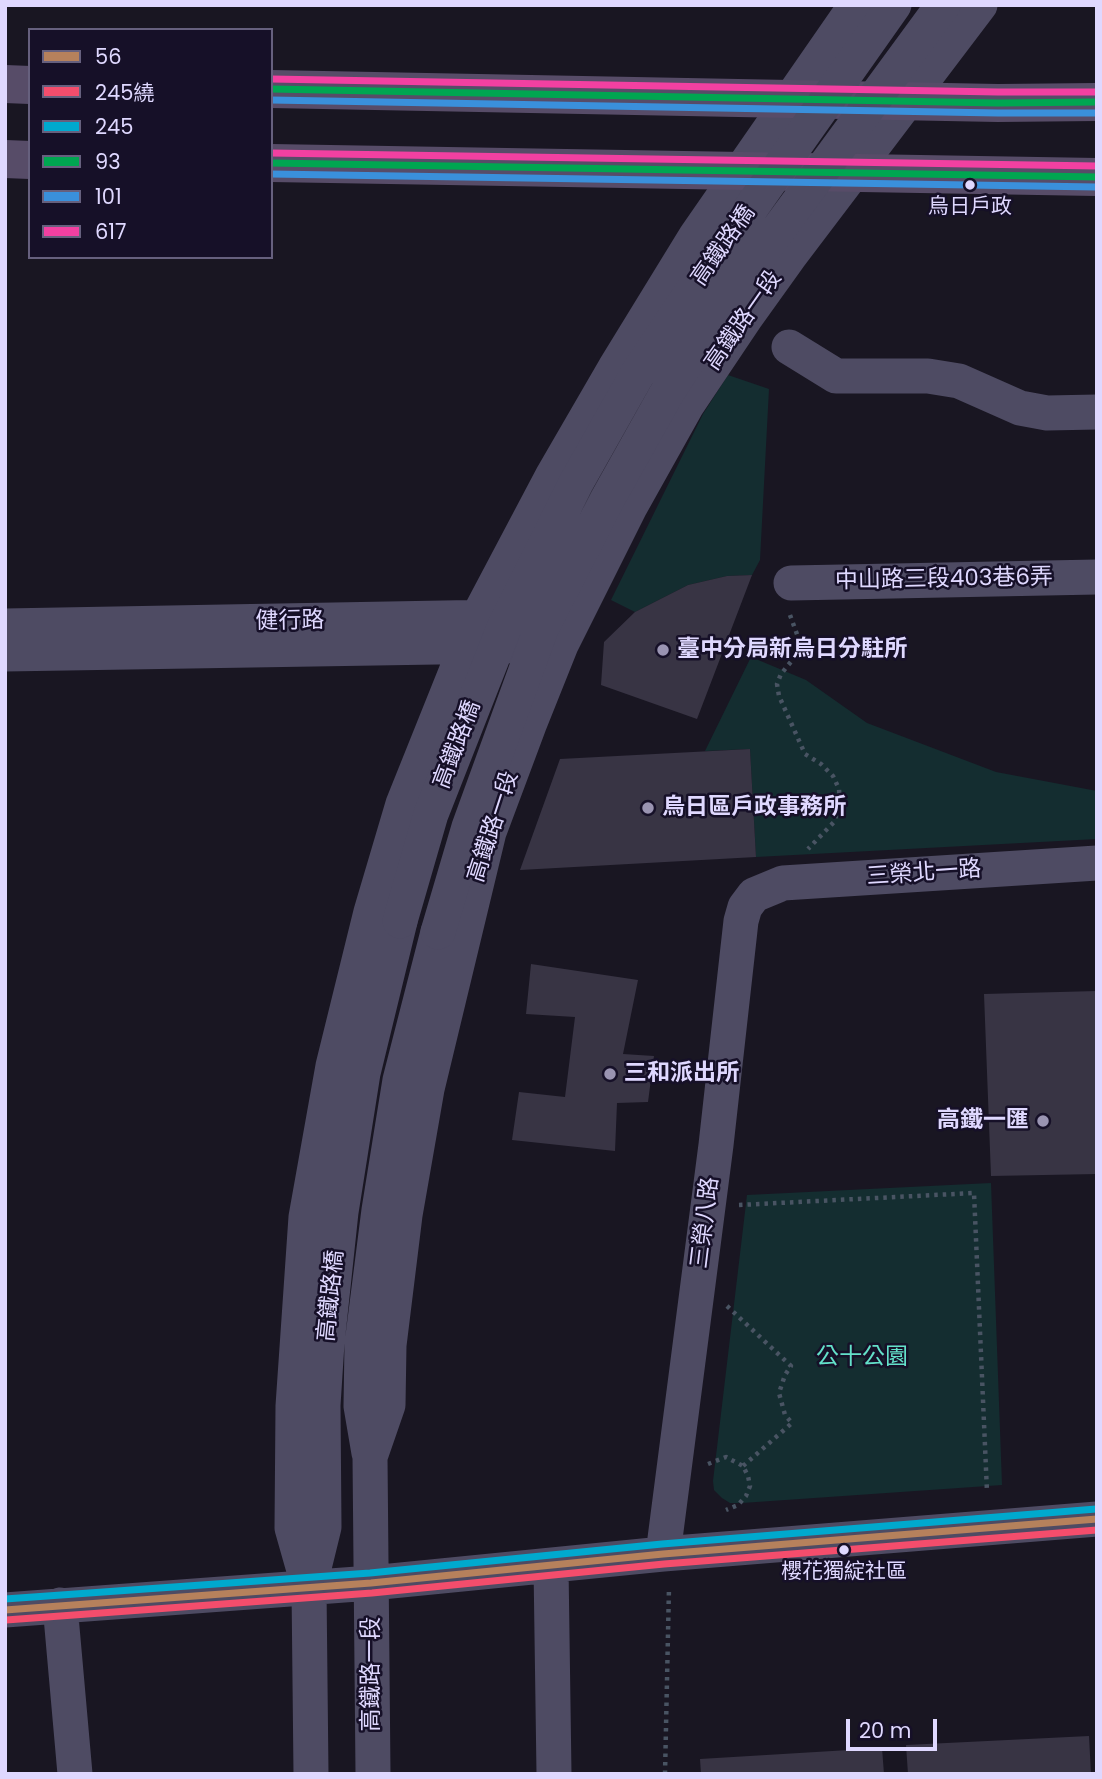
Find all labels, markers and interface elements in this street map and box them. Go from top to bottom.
legend [28,28,273,259]
text: 56 [95,42,122,71]
text: 245繞 [95,78,154,107]
text: 245 [95,112,133,141]
text: 93 [95,147,121,176]
marker: 烏日戶政 [963,178,977,192]
text: 101 [95,182,122,211]
place label: 烏日戶政 [928,195,1012,221]
street label: 高鐵路橋 [686,200,762,292]
text: 617 [95,217,127,246]
street label: 高鐵路一段 [700,266,788,376]
street label: 中山路三段403巷6弄 [835,564,1053,596]
street label: 健行路 [255,608,325,636]
place label: 臺中分局新烏日分駐所 [677,636,907,664]
marker: 臺中分局新烏日分駐所 [655,642,671,658]
street label: 高鐵路橋 [429,697,487,793]
street label: 高鐵路一段 [463,768,525,886]
place label: 烏日區戶政事務所 [662,794,846,822]
marker: 烏日區戶政事務所 [640,800,656,816]
street label: 三榮北一路 [866,856,982,892]
place label: 三和派出所 [624,1060,739,1088]
marker: 三和派出所 [602,1066,618,1082]
place label: 高鐵一匯 [937,1107,1029,1135]
marker: 高鐵一匯 [1035,1113,1051,1129]
street label: 三榮八路 [687,1176,725,1270]
street label: 高鐵路橋 [313,1249,351,1343]
park label: 公十公園 [816,1344,908,1372]
marker: 櫻花獨綻社區 [837,1543,851,1557]
place label: 櫻花獨綻社區 [781,1560,907,1586]
street label: 高鐵路一段 [358,1617,386,1731]
scale bar [850,1706,941,1750]
text: 20 m [859,1716,912,1745]

